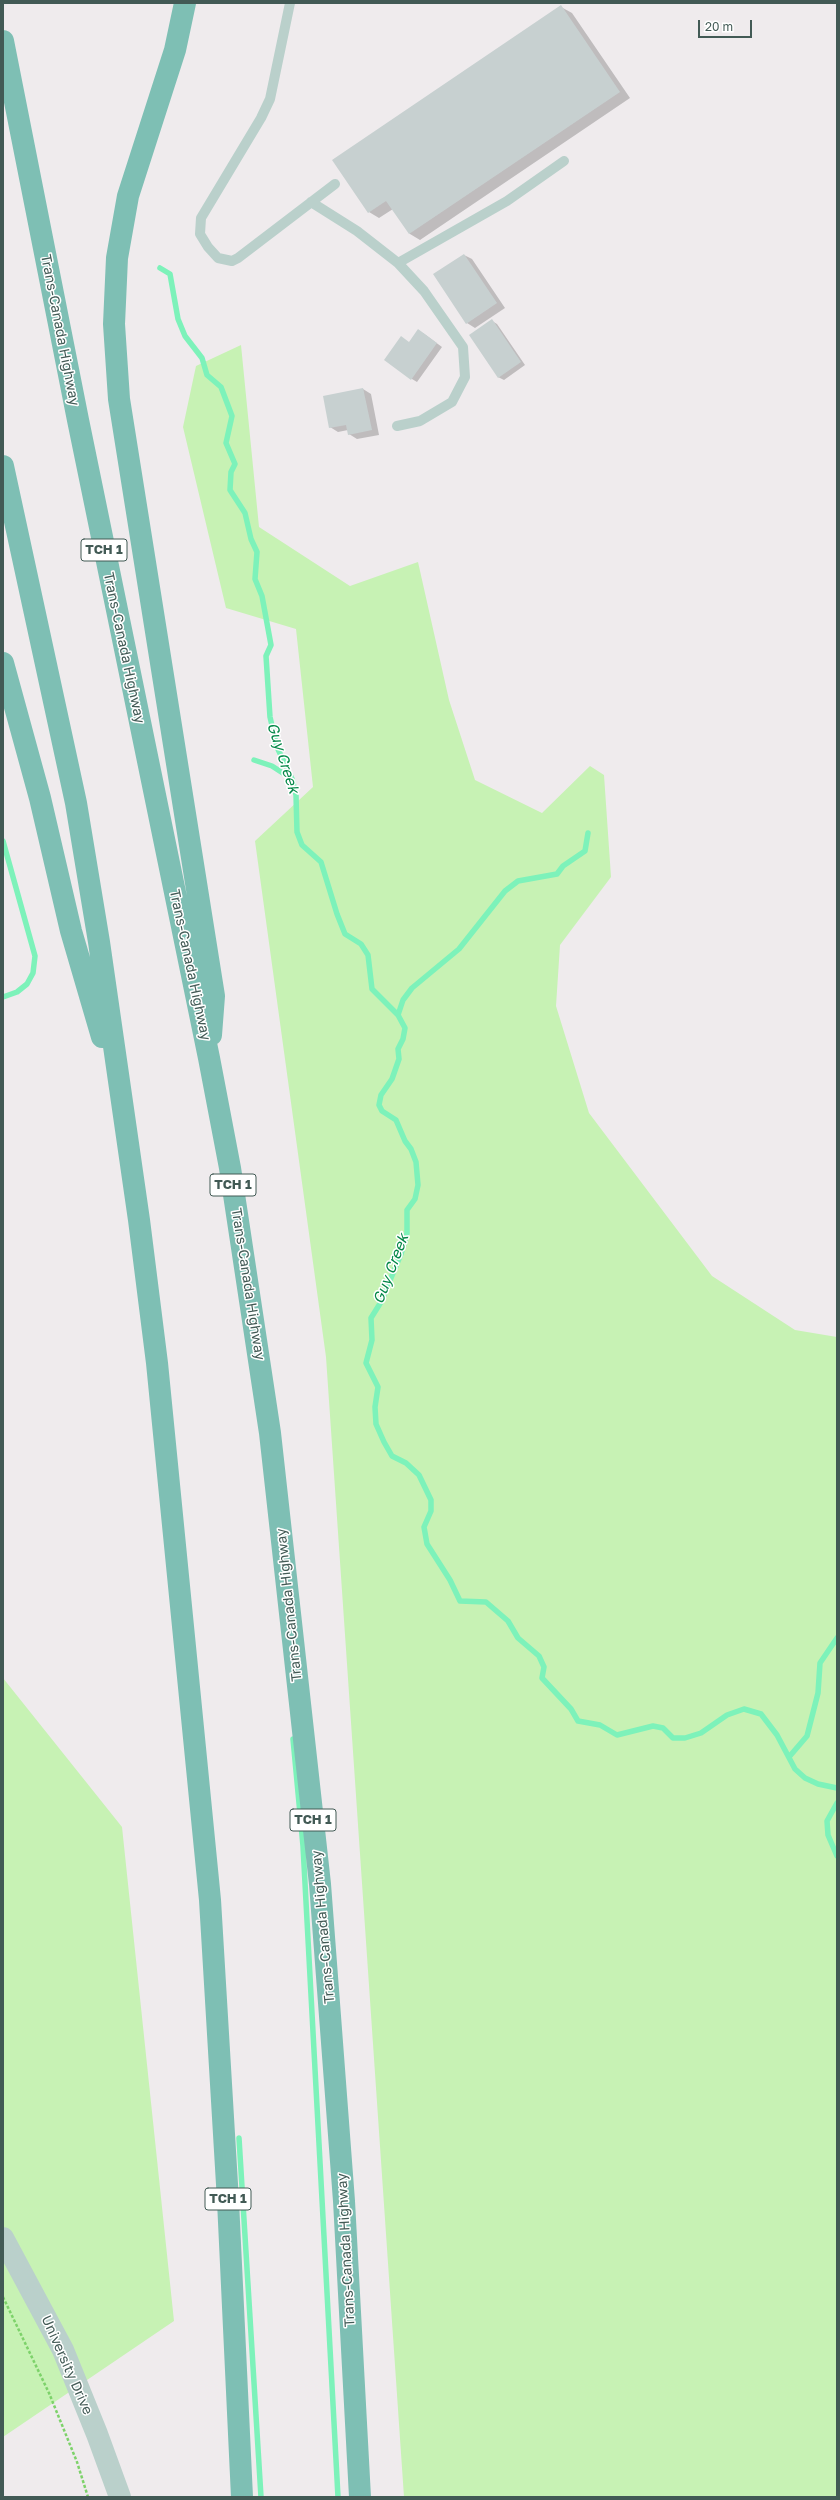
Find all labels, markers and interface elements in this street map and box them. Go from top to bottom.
scale bar [700,12,754,38]
text: 20 m [705,19,733,34]
street label: Trans-Canada Highway [37,253,83,407]
road number: TCH 1 [81,539,127,561]
street label: Trans-Canada Highway [100,571,148,725]
water label: Guy Creek [263,720,303,796]
street label: Trans-Canada Highway [166,888,214,1042]
road number: TCH 1 [210,1174,256,1196]
street label: Trans-Canada Highway [228,1207,268,1361]
water label: Guy Creek [369,1231,413,1307]
street label: Trans-Canada Highway [273,1528,305,1682]
road number: TCH 1 [290,1809,336,1831]
street label: Trans-Canada Highway [308,1850,338,2004]
street label: Trans-Canada Highway [334,2173,358,2327]
road number: TCH 1 [205,2188,251,2210]
street label: University Drive [38,2313,96,2417]

